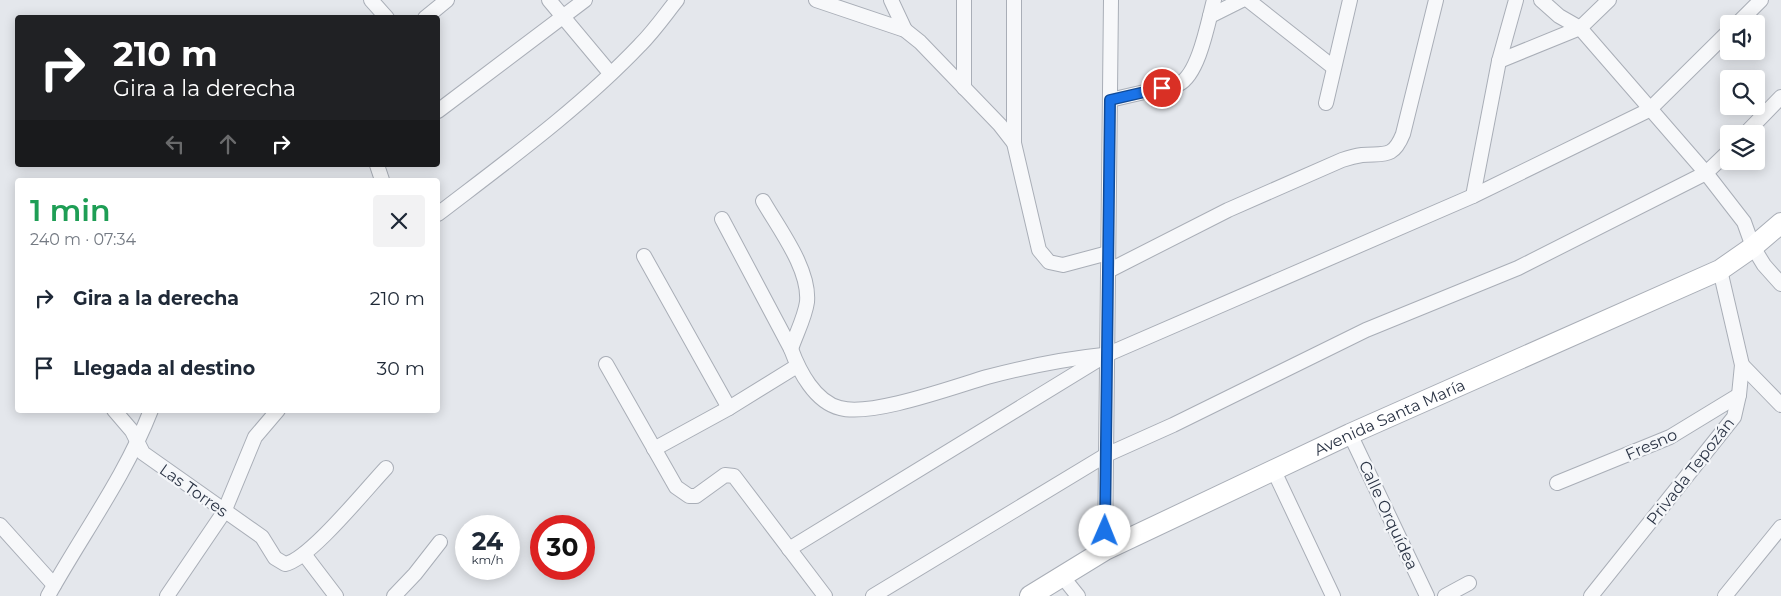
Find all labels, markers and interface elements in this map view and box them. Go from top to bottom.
map controls [1720,15,1765,170]
button: sound [1720,15,1765,60]
text: 210 m [113,32,218,75]
icon: right [30,35,95,100]
pin [1141,67,1183,109]
button: search [1720,70,1765,115]
icon: arrive [1148,74,1176,102]
text: Gira a la derecha [113,75,296,102]
button: layers [1720,125,1765,170]
icon: left [161,130,189,158]
icon: ahead [214,130,242,158]
icon: right [267,130,295,158]
text: 1 min [30,192,111,229]
button: close [373,195,425,247]
text: 240 m · 07:34 [30,230,136,249]
icon: right [30,284,58,312]
text: Gira a la derecha [73,287,239,310]
text: 210 m [370,287,425,310]
icon: arrive [30,354,58,382]
text: Llegada al destino [73,357,255,380]
text: 30 m [377,357,425,380]
street label: Avenida Santa María [1311,375,1468,460]
street label: Privada Tepozán [1643,414,1738,529]
street label: Fresno [1622,425,1680,464]
street label: Calle Orquídea [1355,458,1422,573]
street label: Las Torres [156,460,232,521]
position arrow [1078,504,1130,556]
speed limit sign: 30 [530,515,595,580]
text: 24 [472,526,503,556]
text: km/h [471,552,504,567]

